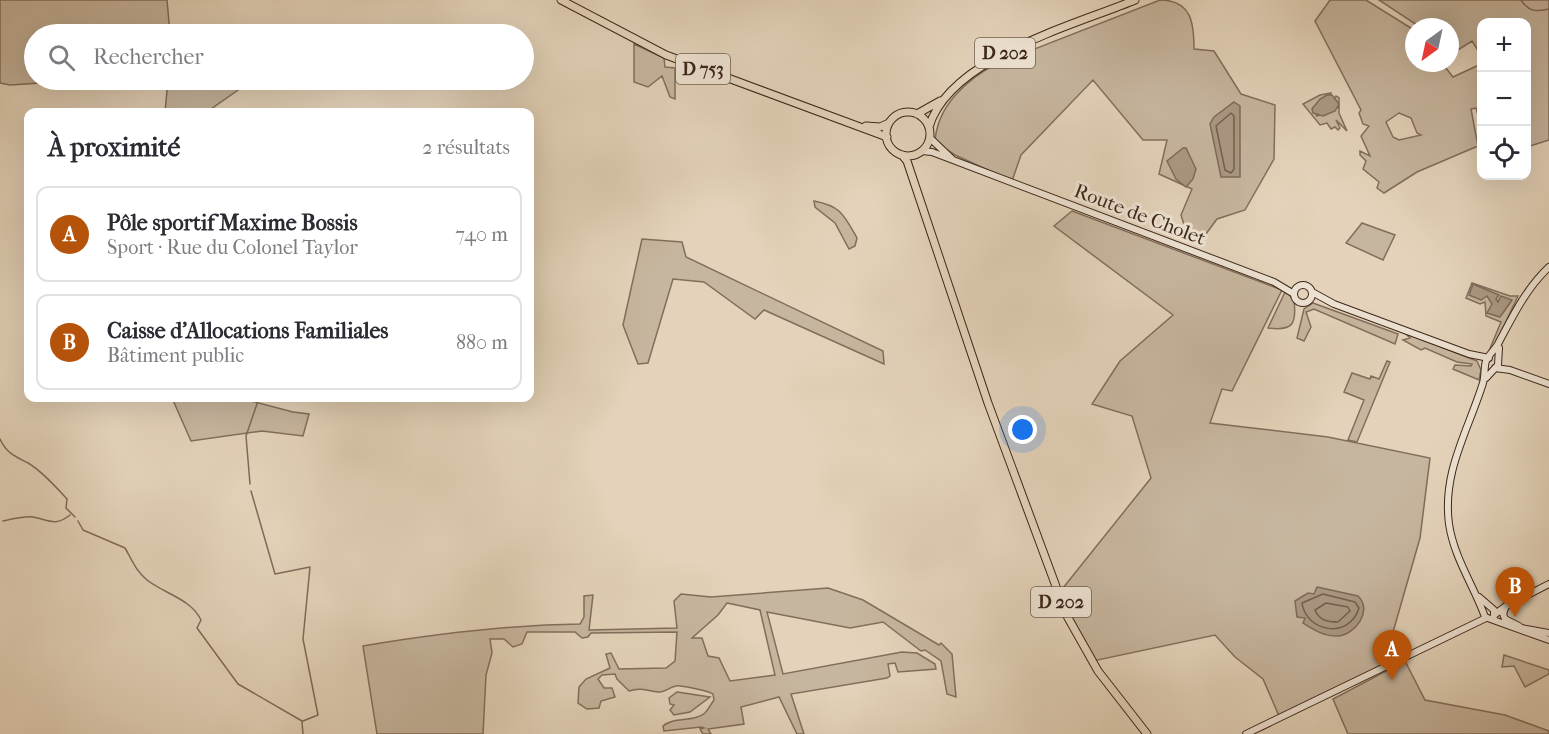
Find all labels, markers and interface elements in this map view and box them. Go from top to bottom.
north arrow [1405,18,1459,72]
map controls [1477,18,1531,180]
button: + [1477,18,1531,72]
search box [24,24,534,90]
road number: D 202 [975,38,1035,68]
icon: search [45,41,78,74]
text: Rechercher [93,44,204,70]
road number: D 753 [676,54,730,84]
button: − [1477,72,1531,126]
button: locate [1477,126,1531,180]
text: À proximité [48,132,180,163]
text: 2 résultats [422,136,510,159]
street label: Route de Cholet [1071,179,1209,250]
text: Pôle sportif Maxime Bossis [107,210,358,236]
text: A [63,223,76,246]
text: 740 m [455,223,508,246]
text: Sport · Rue du Colonel Taylor [107,236,358,259]
text: Caisse d'Allocations Familiales [107,318,388,344]
text: B [63,331,76,354]
text: 880 m [456,331,508,354]
text: Bâtiment public [107,344,244,367]
your location [1008,415,1037,444]
pin: B [1496,568,1534,617]
road number: D 202 [1031,587,1091,617]
pin: A [1372,630,1412,680]

